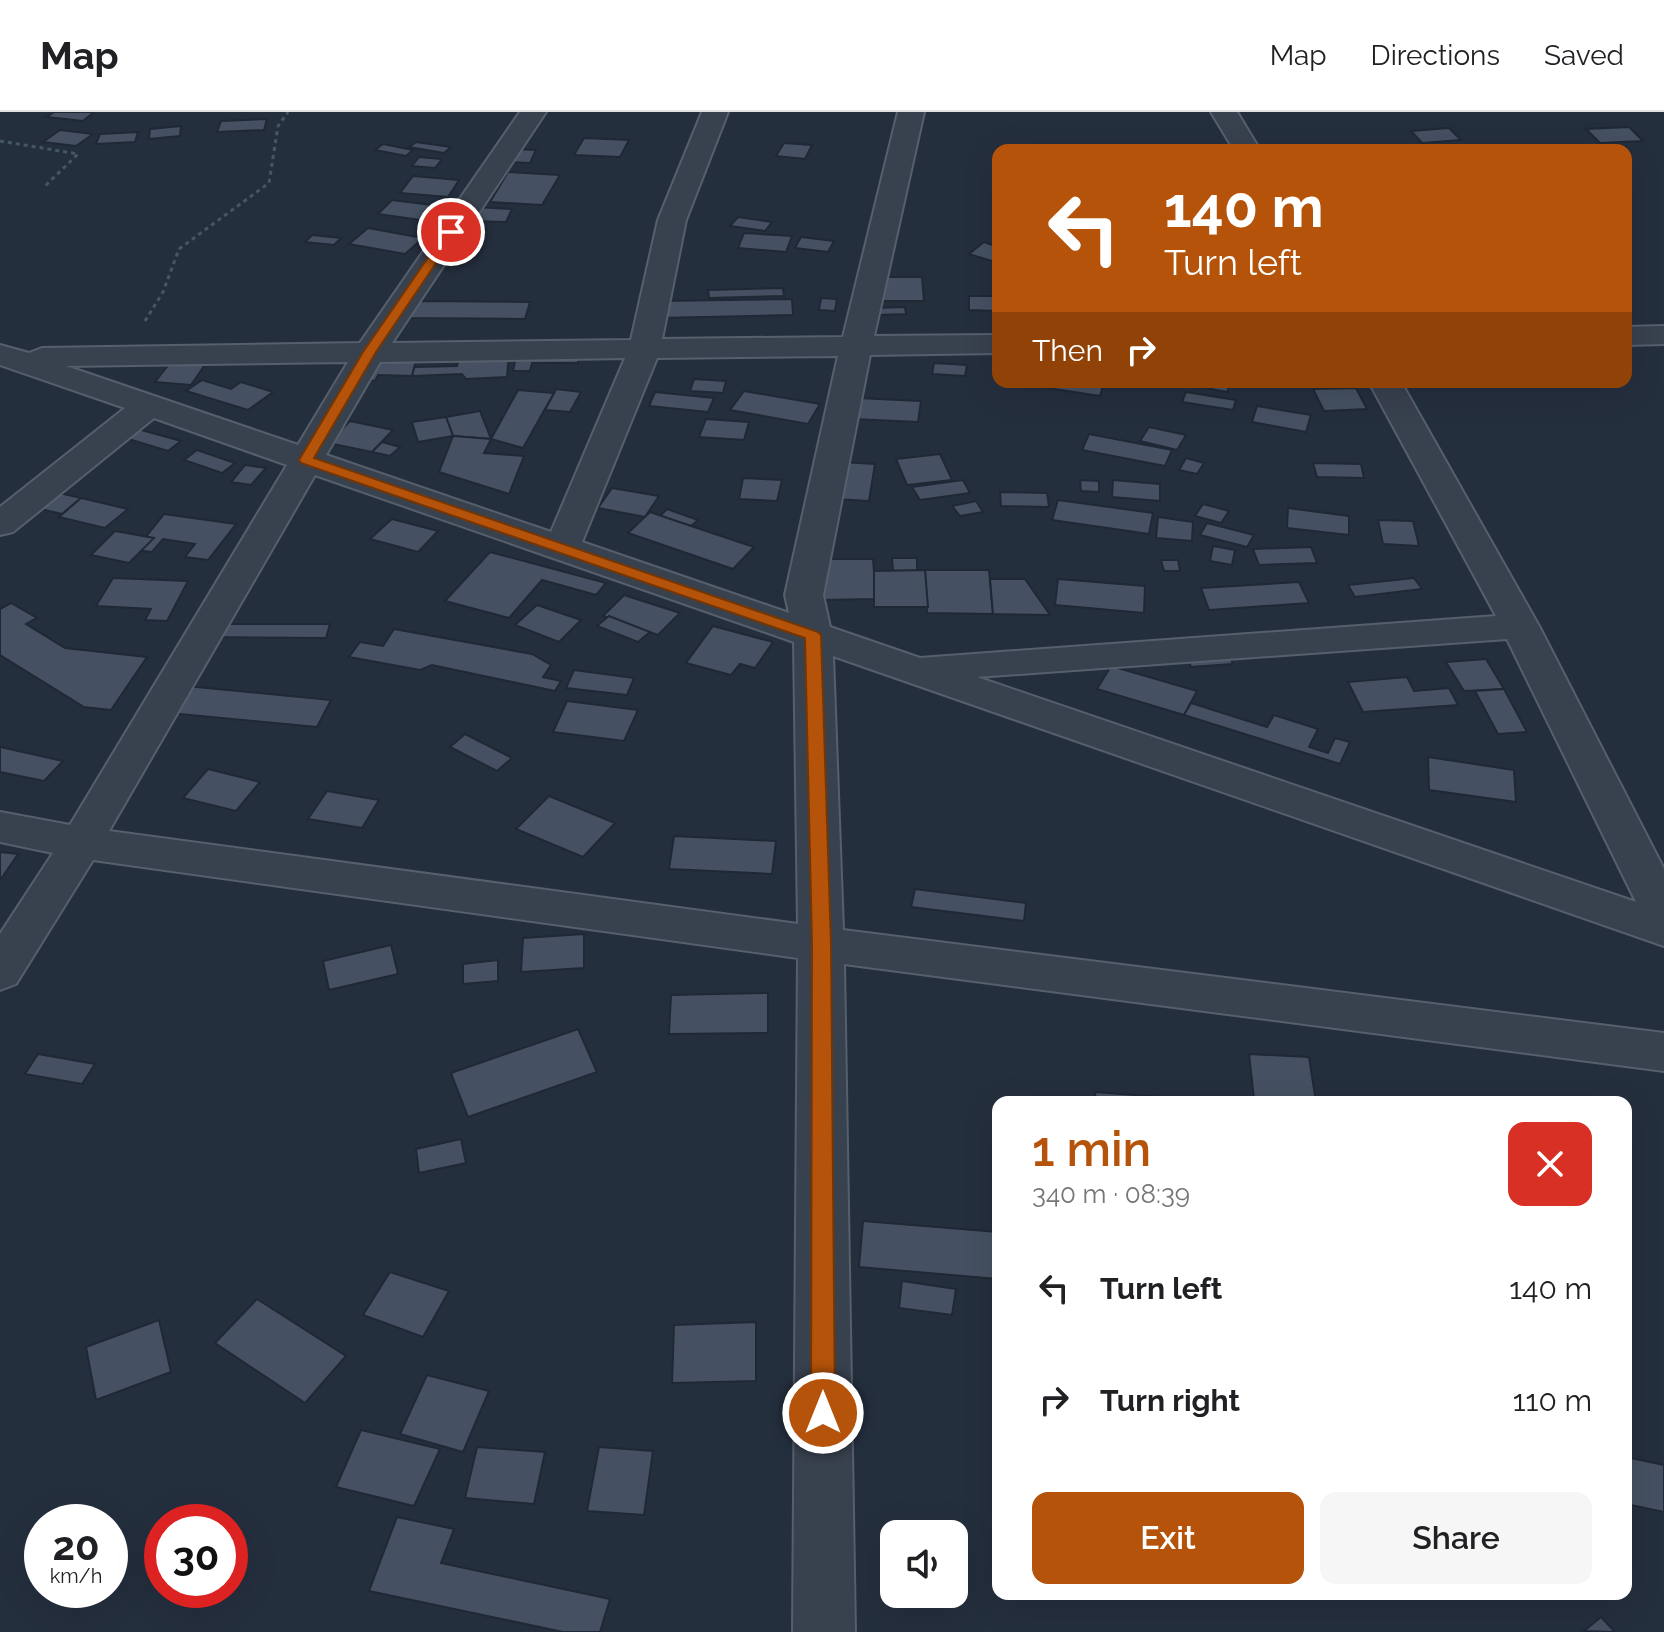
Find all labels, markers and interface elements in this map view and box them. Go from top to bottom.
text: Map [40,33,119,78]
text: Map [1270,39,1327,72]
text: Directions [1371,39,1500,72]
text: Saved [1544,39,1624,72]
text: 140 m [1164,174,1324,240]
icon: left [1032,176,1136,280]
pin [417,198,485,266]
icon: arrive [429,210,473,254]
text: Turn left [1164,241,1302,283]
icon: right [1119,328,1163,372]
text: Then [1032,333,1103,368]
text: 1 min [1032,1121,1151,1177]
button: close [1508,1122,1592,1206]
text: 340 m · 08:39 [1032,1179,1190,1209]
icon: left [1032,1266,1076,1310]
text: Turn left [1100,1271,1222,1306]
text: 140 m [1509,1271,1592,1306]
position arrow [781,1371,865,1455]
icon: right [1032,1378,1076,1422]
text: Turn right [1100,1383,1240,1418]
text: 110 m [1513,1383,1592,1418]
button: Exit [1032,1492,1304,1584]
button: Share [1320,1492,1592,1584]
speed limit sign: 30 [144,1504,248,1608]
map controls [880,1520,968,1608]
button: sound [880,1520,968,1608]
text: 20 [52,1522,100,1569]
text: km/h [50,1564,102,1588]

